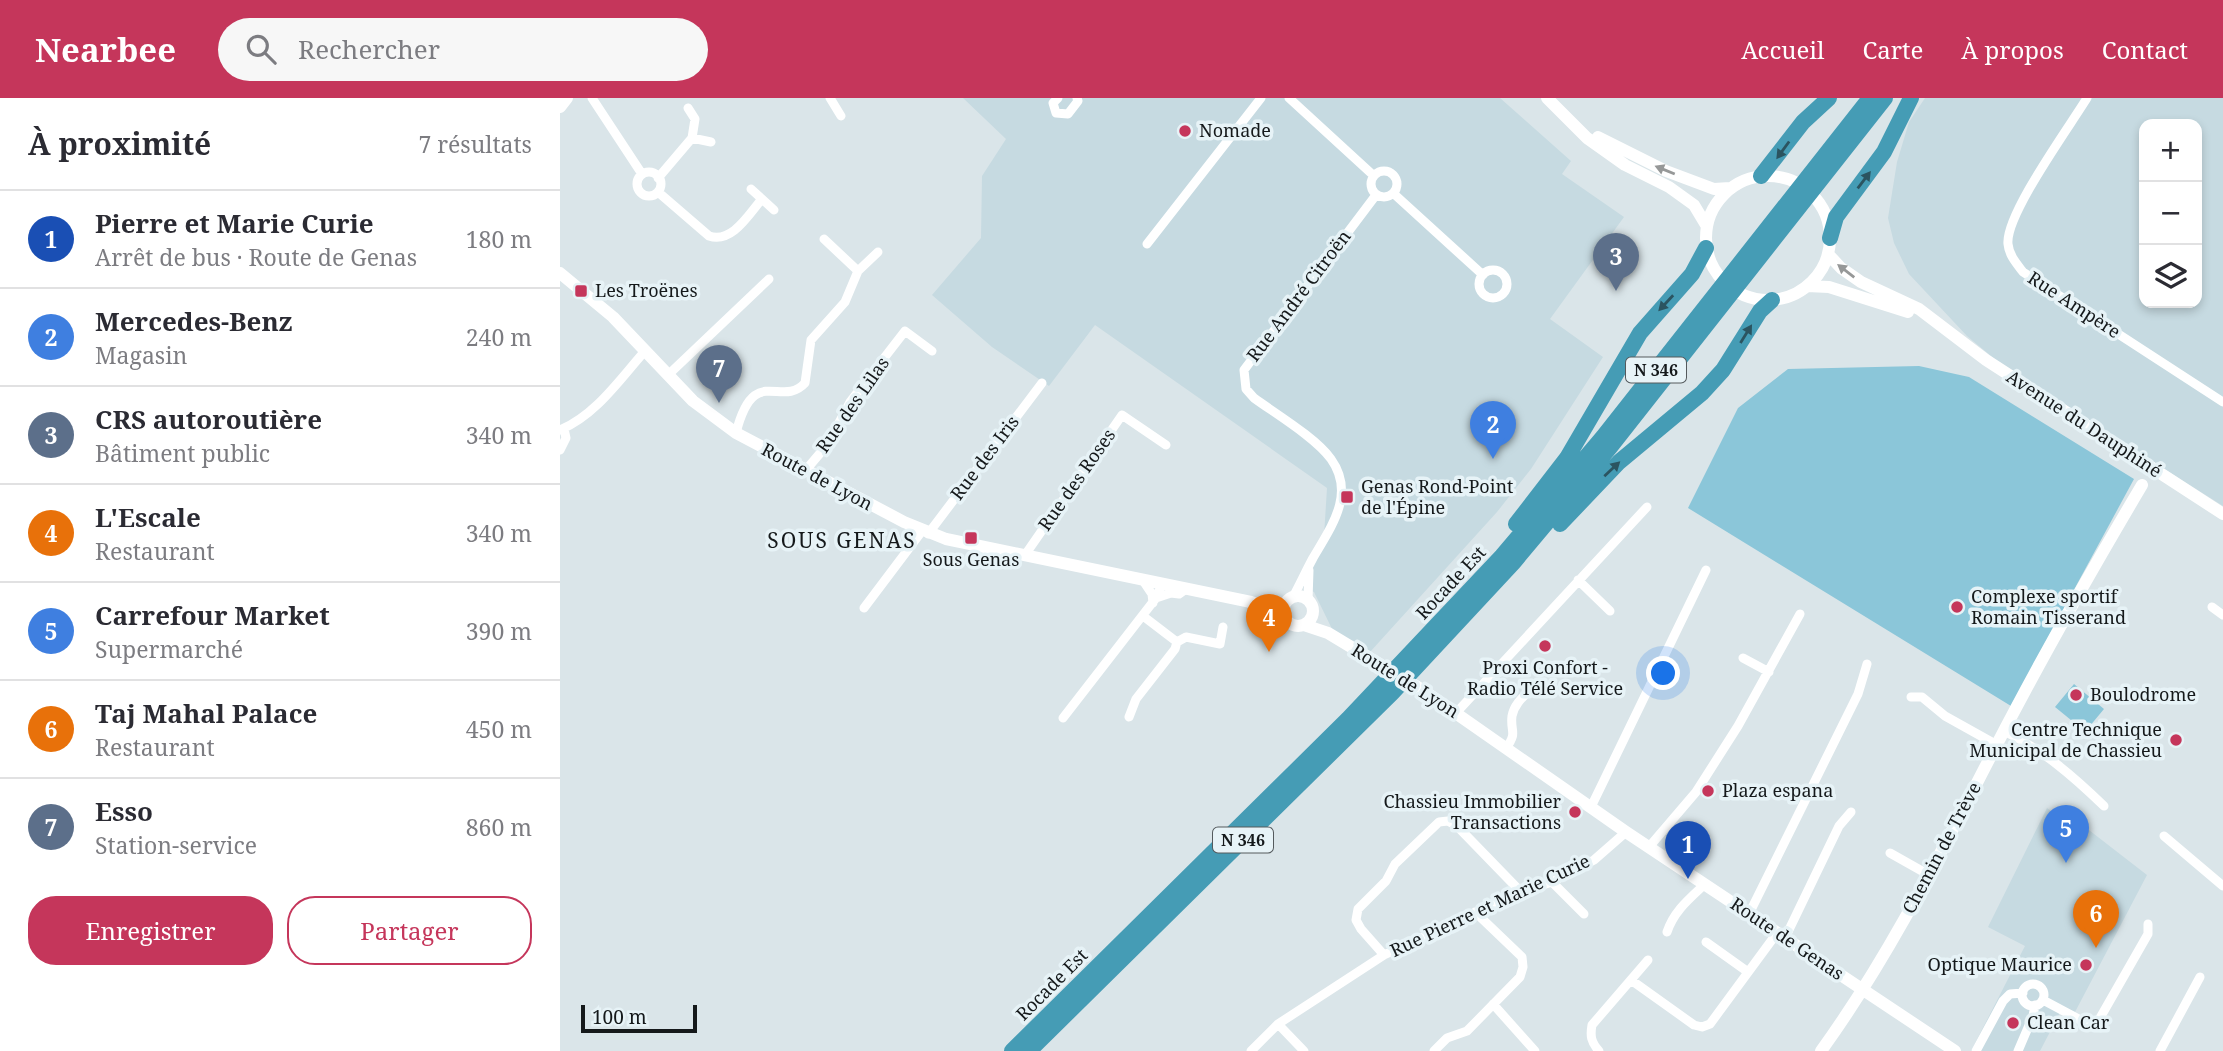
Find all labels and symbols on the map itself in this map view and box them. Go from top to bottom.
place label: Nomade [1199,118,1271,142]
marker: Nomade [1177,123,1193,139]
one-way arrow [1776,141,1790,159]
one-way arrow [1655,164,1675,176]
one-way arrow [1856,171,1870,189]
street label: Rue André Citroën [1241,224,1356,366]
pin: 3 [1593,233,1639,291]
one-way arrow [1838,263,1856,278]
street label: Rue Ampère [2024,265,2126,343]
place label: Les Troënes [595,278,698,302]
marker: Les Troënes [573,283,589,299]
one-way arrow [1659,294,1675,311]
one-way arrow [1740,324,1753,343]
pin: 7 [696,345,742,403]
street label: Rue des Lilas [810,352,894,457]
road number: N 346 [1626,358,1686,382]
street label: Avenue du Dauphiné [2002,364,2167,482]
pin: 2 [1470,401,1516,459]
street label: Rue des Iris [945,410,1024,505]
street label: Rue des Roses [1032,424,1120,535]
street label: Route de Lyon [758,437,878,516]
one-way arrow [1603,461,1620,477]
place label: Genas Rond-Point de l'Épine [1361,474,1513,519]
marker: Genas Rond-Point de l'Épine [1339,489,1355,505]
district label: SOUS GENAS [767,526,917,554]
marker: Sous Genas [963,530,979,546]
street label: Rocade Est [1410,540,1490,624]
place label: Sous Genas [923,547,1019,571]
place label: Complexe sportif Romain Tisserand [1971,584,2126,629]
pin: 4 [1246,594,1292,652]
marker: Complexe sportif Romain Tisserand [1949,599,1965,615]
street label: Route de Lyon [1347,638,1464,723]
marker: Proxi Confort - Radio Télé Service [1537,638,1553,654]
place label: Proxi Confort - Radio Télé Service [1467,655,1623,700]
your location [1646,656,1680,690]
place label: Boulodrome [2090,682,2196,706]
marker: Boulodrome [2068,687,2084,703]
place label: Centre Technique Municipal de Chassieu [1969,717,2163,762]
marker: Centre Technique Municipal de Chassieu [2168,732,2184,748]
place label: Plaza espana [1722,778,1833,802]
street label: Chemin de Trève [1896,778,1986,918]
marker: Plaza espana [1700,783,1716,799]
place label: Chassieu Immobilier Transactions [1383,789,1562,834]
marker: Chassieu Immobilier Transactions [1567,804,1583,820]
pin: 5 [2043,805,2089,863]
pin: 1 [1665,821,1711,879]
road number: N 346 [1213,828,1273,852]
street label: Rue Pierre et Marie Curie [1386,848,1593,962]
pin: 6 [2073,890,2119,948]
street label: Route de Genas [1726,891,1849,985]
street label: Rocade Est [1010,943,1092,1025]
place label: Optique Maurice [1928,952,2072,976]
marker: Optique Maurice [2078,957,2094,973]
scale bar [581,1002,696,1034]
place label: Clean Car [2027,1010,2110,1034]
marker: Clean Car [2005,1015,2021,1031]

